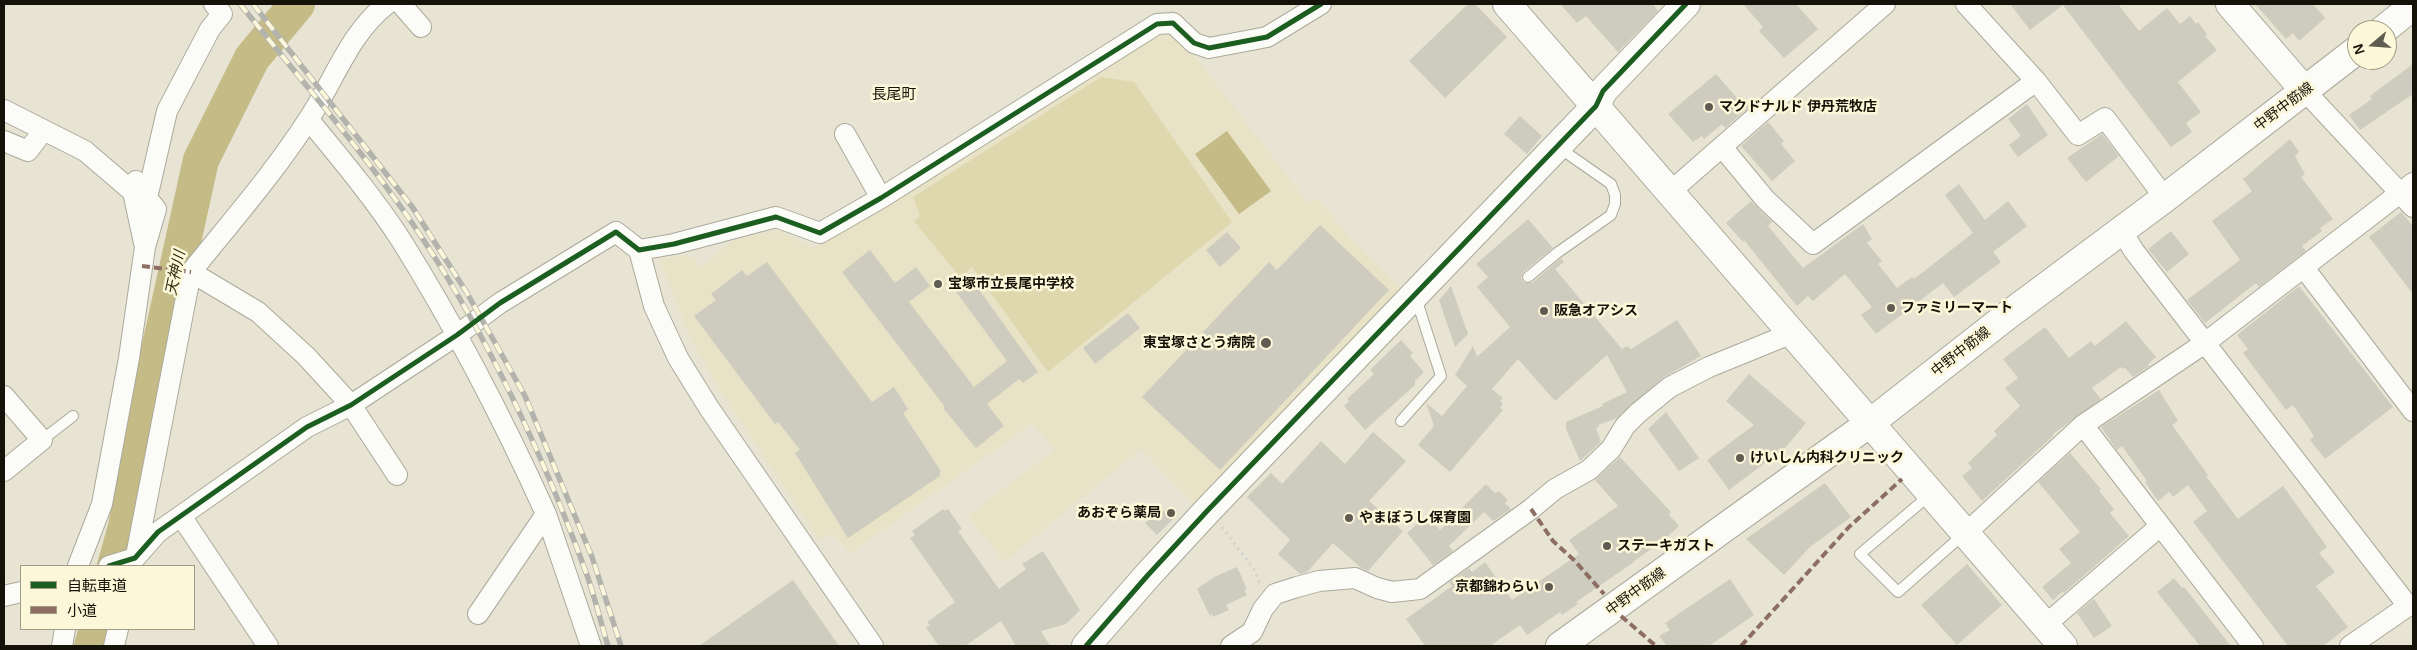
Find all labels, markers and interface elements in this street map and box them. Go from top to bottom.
north arrow [2347,20,2397,70]
text: N [2350,42,2368,57]
street label: 中野中筋線 [2251,79,2317,135]
district label: 長尾町 [872,86,916,104]
place label: マクドナルド 伊丹荒牧店 [1719,99,1877,115]
marker: マクドナルド 伊丹荒牧店 [1703,101,1715,113]
water label: 天神川 [163,249,189,297]
place label: 宝塚市立長尾中学校 [948,276,1074,292]
marker: 宝塚市立長尾中学校 [932,278,944,290]
place label: ファミリーマート [1901,300,2013,316]
marker: ファミリーマート [1885,302,1897,314]
place label: 阪急オアシス [1554,303,1638,319]
marker: 阪急オアシス [1538,305,1550,317]
street label: 中野中筋線 [1928,324,1994,380]
place label: 東宝塚さとう病院 [1143,335,1255,351]
marker: 東宝塚さとう病院 [1259,336,1273,350]
place label: けいしん内科クリニック [1750,450,1904,466]
marker: けいしん内科クリニック [1734,452,1746,464]
place label: あおぞら薬局 [1077,505,1161,521]
marker: あおぞら薬局 [1165,507,1177,519]
place label: やまぼうし保育園 [1359,510,1471,526]
marker: やまぼうし保育園 [1343,512,1355,524]
place label: ステーキガスト [1617,538,1715,554]
marker: ステーキガスト [1601,540,1613,552]
legend [20,565,195,630]
street label: 中野中筋線 [1603,565,1669,619]
text: 自転車道 [67,577,127,594]
place label: 京都錦わらい [1455,579,1539,595]
marker: 京都錦わらい [1543,581,1555,593]
text: 小道 [67,602,97,619]

